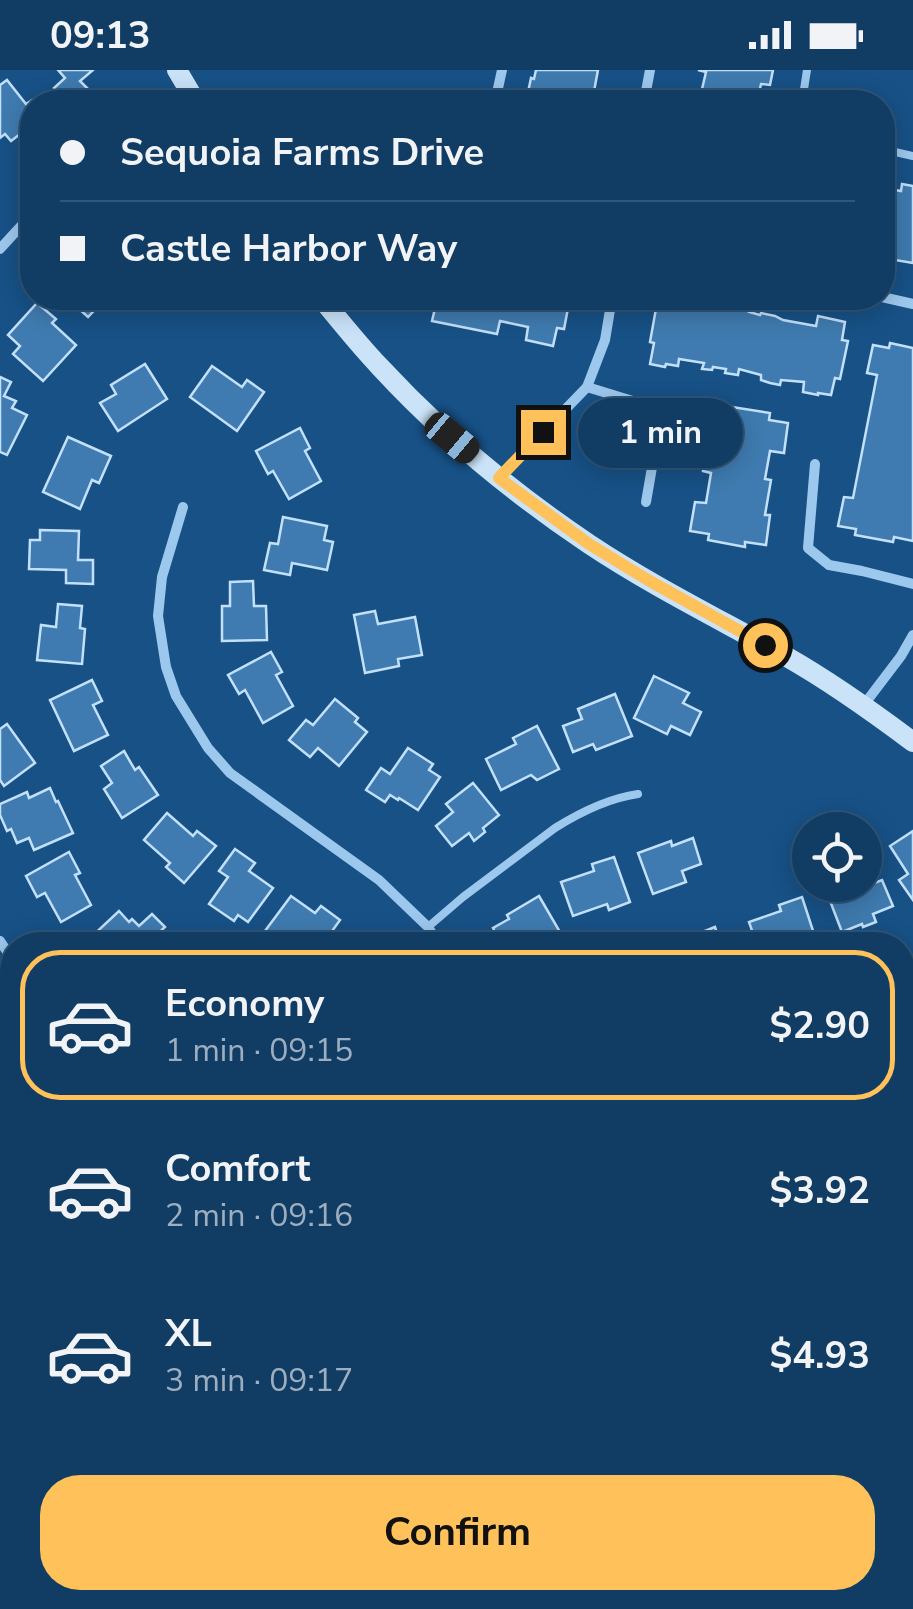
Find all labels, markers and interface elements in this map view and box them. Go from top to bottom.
text: 09:13 [50,10,151,61]
text: Sequoia Farms Drive [120,127,484,178]
text: Castle Harbor Way [120,223,457,274]
callout: 1 min [578,397,743,467]
car [419,407,485,469]
route end [521,410,566,455]
text: 1 min [619,411,702,454]
route start [743,623,788,668]
map controls [792,812,882,902]
button: locate [792,812,882,902]
text: Economy [165,978,324,1029]
icon: car [45,980,135,1070]
text: $2.90 [769,1000,870,1051]
text: 1 min · 09:15 [165,1029,353,1072]
text: Comfort [165,1143,310,1194]
icon: car [45,1145,135,1235]
text: $3.92 [769,1165,870,1216]
text: 2 min · 09:16 [165,1194,353,1237]
text: XL [165,1308,212,1359]
icon: car [45,1310,135,1400]
text: $4.93 [769,1330,870,1381]
text: 3 min · 09:17 [165,1359,353,1402]
button: Confirm [40,1475,875,1590]

